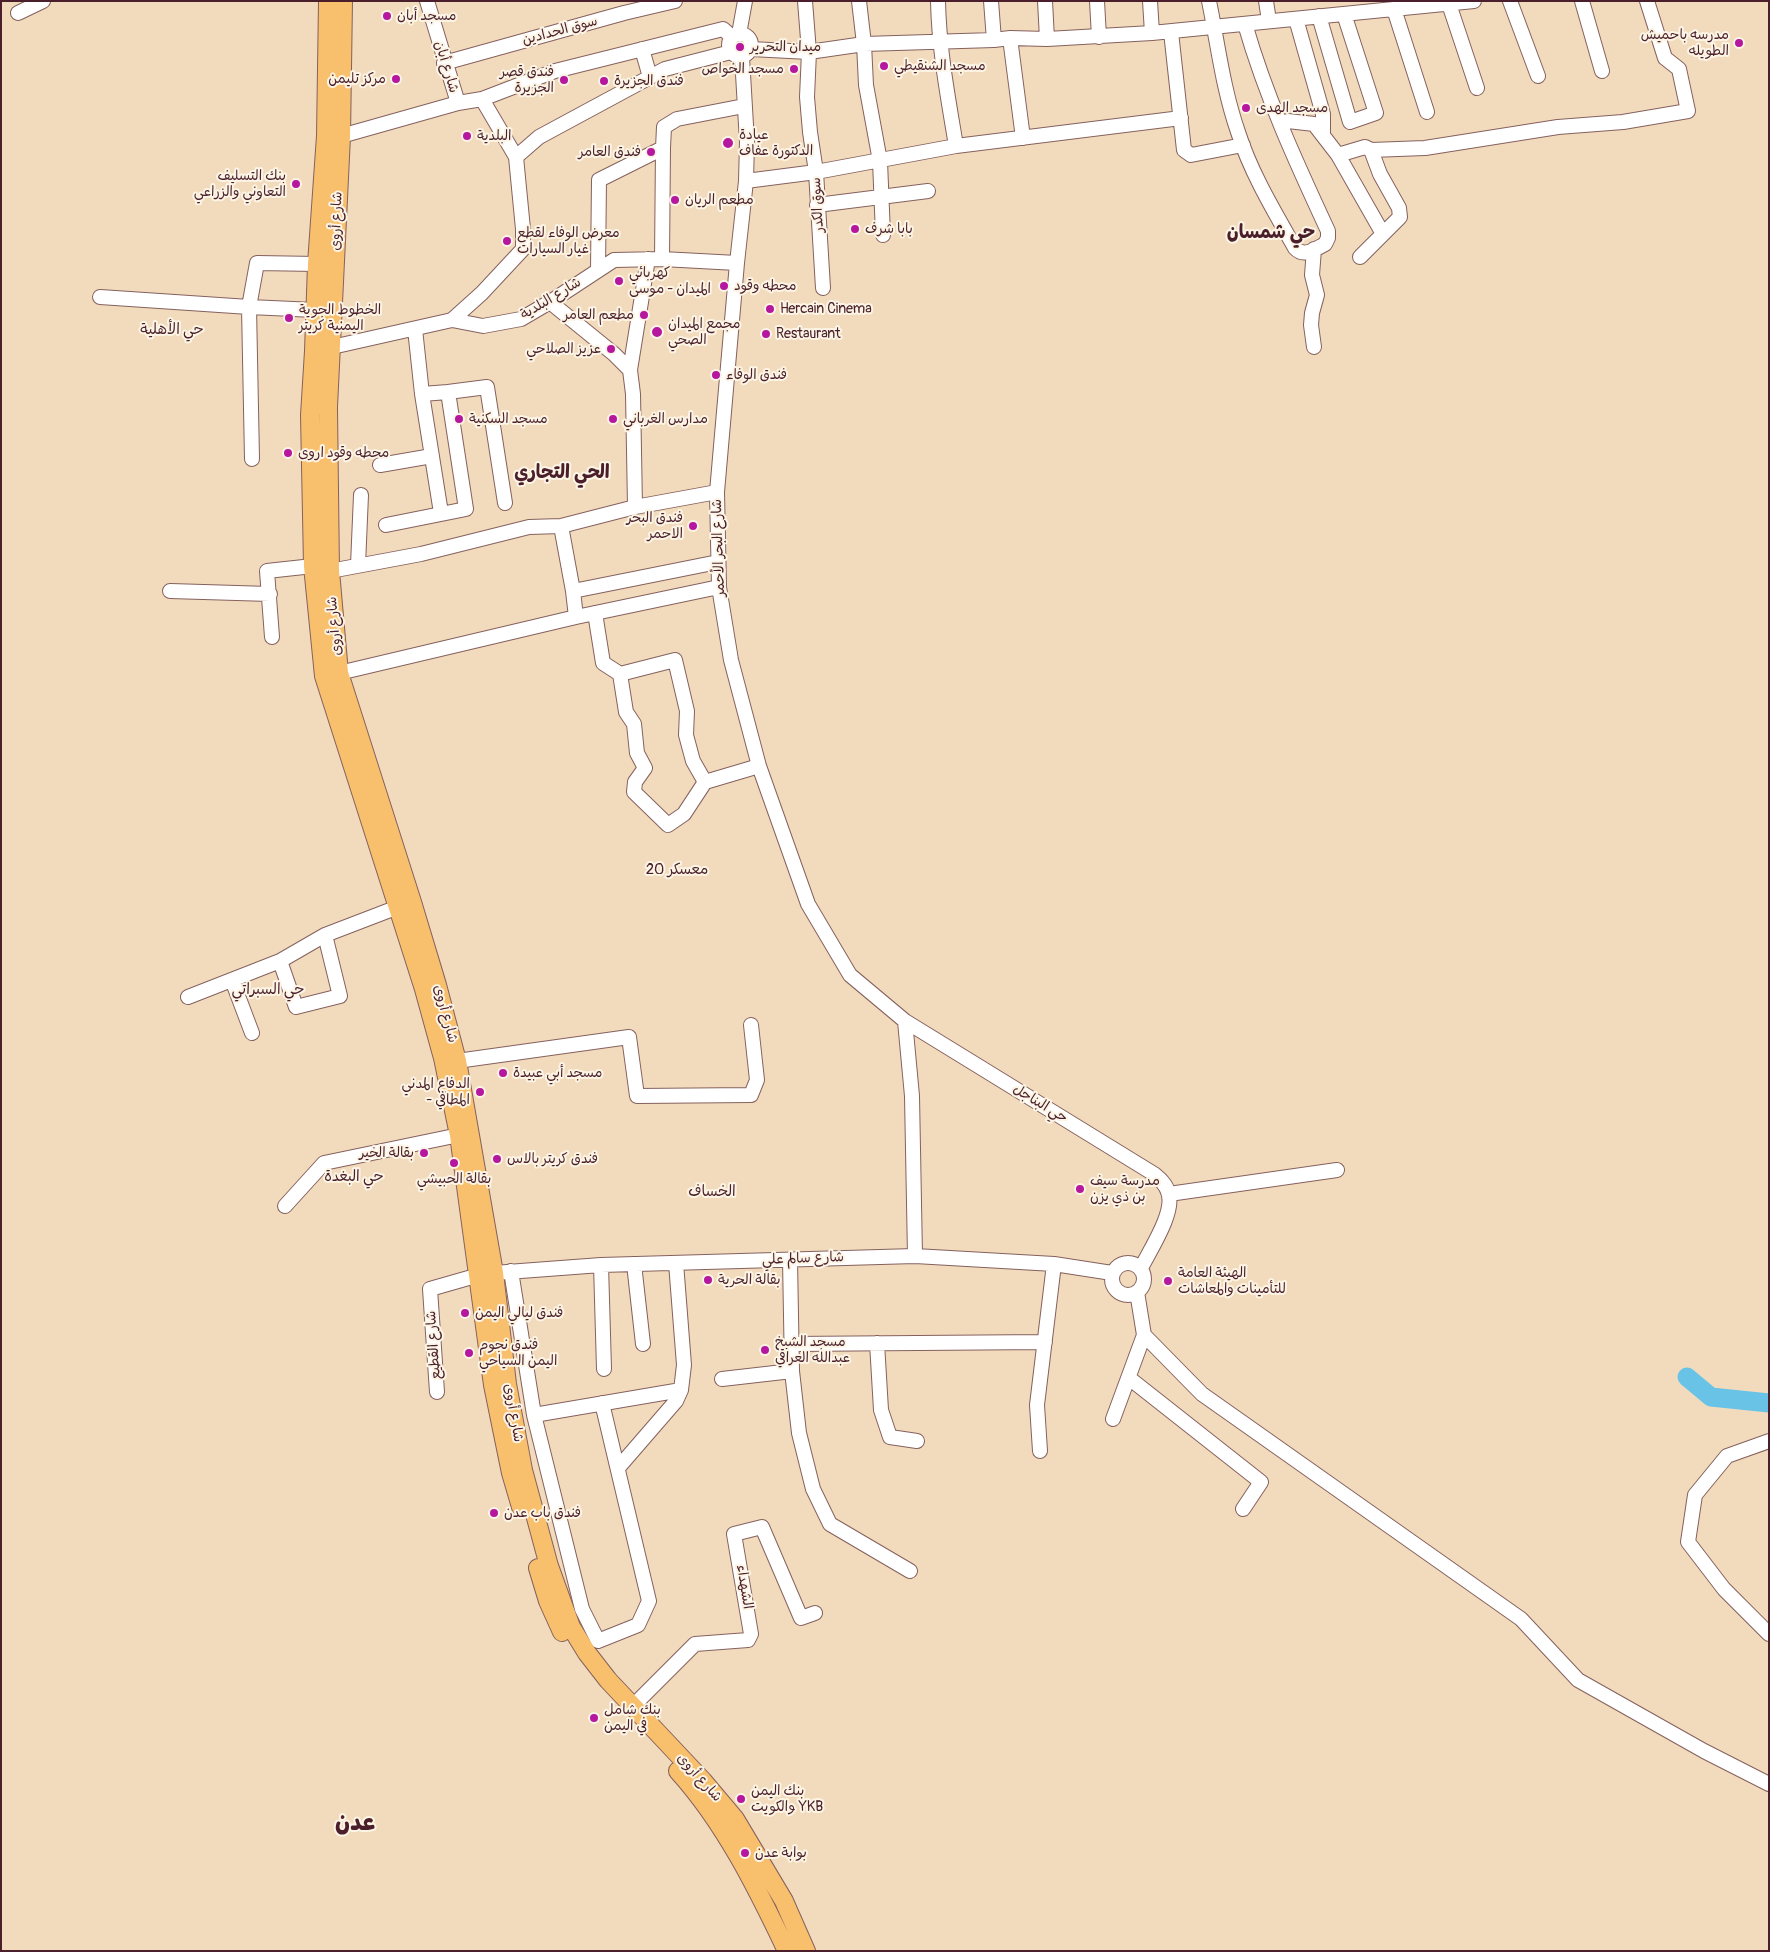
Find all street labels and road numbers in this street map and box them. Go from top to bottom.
street label: سوق الحدادين [520,13,600,49]
street label: شارع أبان [430,39,462,95]
street label: سوق الكدر [808,177,828,233]
street label: شارع أروى [328,191,346,251]
street label: شارع البلدية [518,274,584,324]
street label: شارع البحر الأحمر [709,499,729,597]
street label: شارع أروى [324,596,346,656]
street label: شارع أروى [429,983,461,1045]
street label: حي البناجل [1009,1081,1071,1127]
street label: شارع سالم علي [762,1249,844,1269]
street label: شارع القطيع [423,1310,445,1380]
street label: شارع أروى [500,1382,526,1444]
street label: الشهداء [732,1564,756,1610]
street label: شارع أروى [673,1750,725,1806]

